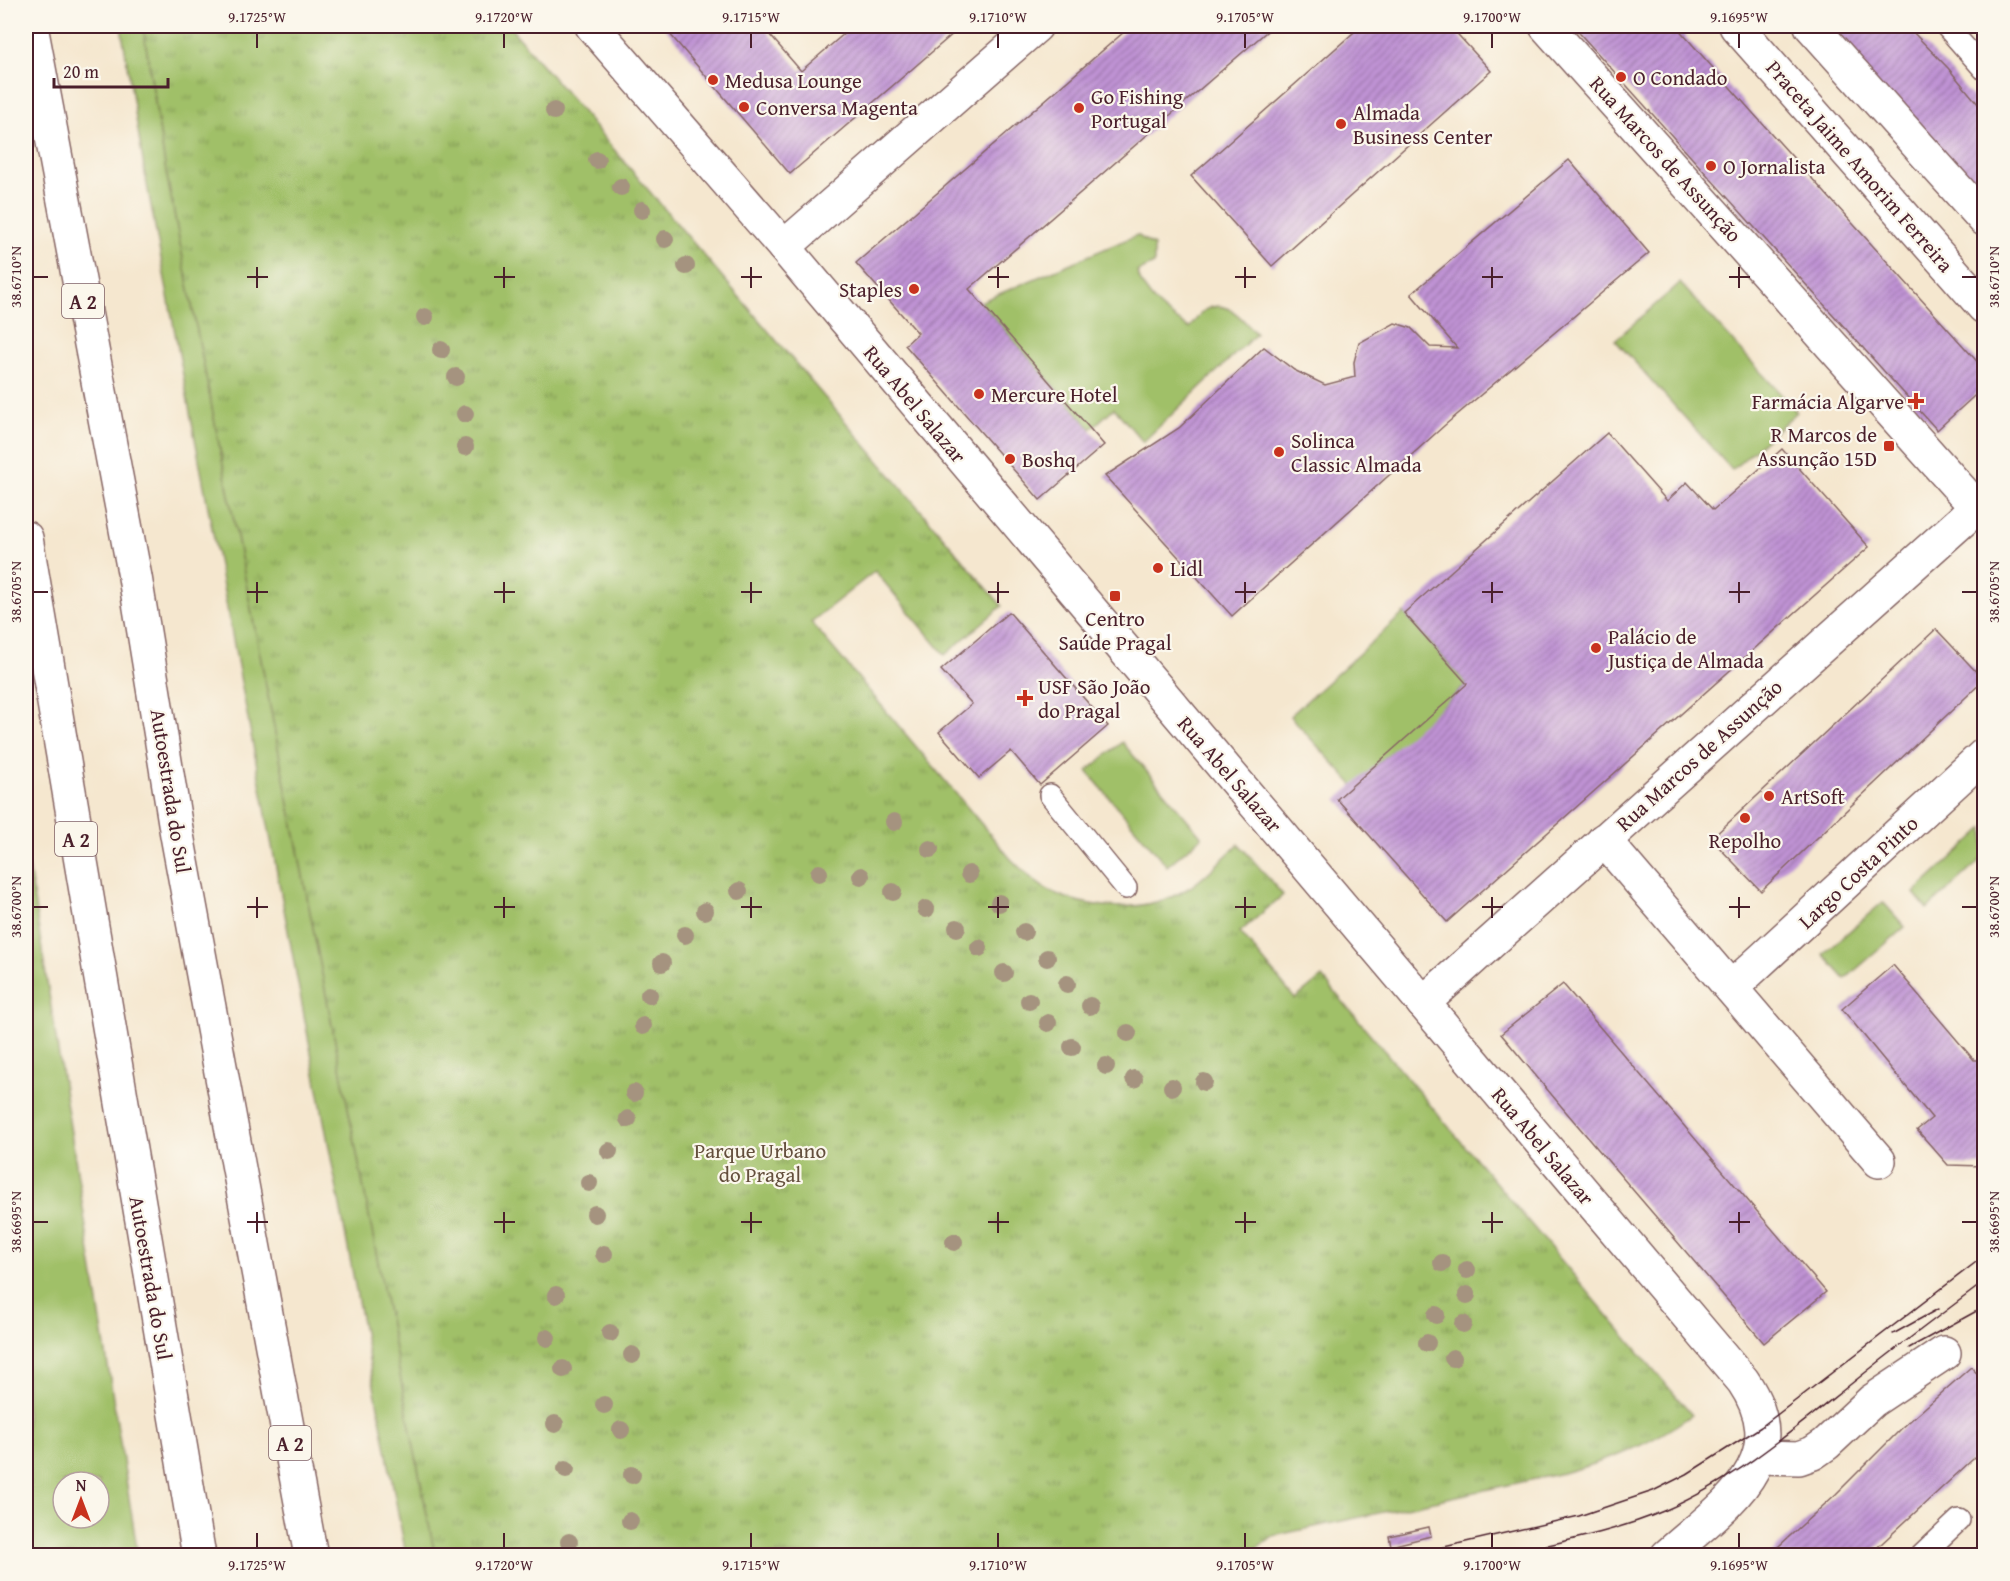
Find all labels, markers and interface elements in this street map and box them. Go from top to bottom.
text: 9.1725°W [228,6,286,27]
text: 9.1720°W [475,6,533,27]
text: 9.1715°W [722,6,780,27]
text: 9.1710°W [969,6,1027,27]
text: 9.1705°W [1216,6,1274,27]
text: 9.1700°W [1463,6,1521,27]
text: 9.1695°W [1710,6,1768,27]
scale bar [54,51,168,89]
street label: Praceta Jaime Amorim Ferreira [1759,53,1961,279]
text: 20 m [63,58,99,85]
place label: O Condado [1633,62,1727,93]
place label: Medusa Lounge [725,65,862,96]
street label: Rua Marcos de Assunção [1583,69,1749,249]
marker: O Condado [1614,70,1628,84]
marker: Medusa Lounge [706,73,720,87]
place label: Go Fishing Portugal [1091,81,1184,136]
place label: Conversa Magenta [756,92,918,123]
place label: Almada Business Center [1353,97,1493,152]
marker: Conversa Magenta [737,100,751,114]
marker: Go Fishing Portugal [1072,101,1086,115]
marker: Almada Business Center [1334,117,1348,131]
place label: O Jornalista [1723,151,1826,182]
marker: O Jornalista [1704,159,1718,173]
text: 38.6710°N [5,246,26,308]
text: 38.6710°N [1983,246,2004,308]
place label: Staples [839,274,902,305]
marker: Staples [907,282,921,296]
road number: A 2 [62,284,104,318]
street label: Rua Abel Salazar [856,338,974,470]
place label: Mercure Hotel [991,379,1118,410]
place label: Farmácia Algarve [1752,386,1904,417]
marker: Mercure Hotel [972,387,986,401]
marker: Farmácia Algarve [1909,394,1923,408]
place label: R Marcos de Assunção 15D [1757,419,1877,474]
place label: Solinca Classic Almada [1291,425,1422,480]
marker: R Marcos de Assunção 15D [1882,439,1896,453]
place label: Boshq [1022,444,1076,475]
marker: Solinca Classic Almada [1272,445,1286,459]
marker: Boshq [1003,452,1017,466]
place label: Lidl [1170,553,1203,584]
text: 38.6705°N [5,561,26,623]
marker: Lidl [1151,561,1165,575]
text: 38.6705°N [1983,561,2004,623]
marker: Centro Saúde Pragal [1108,589,1122,603]
place label: Centro Saúde Pragal [1058,603,1172,658]
place label: Palácio de Justiça de Almada [1605,621,1764,676]
marker: Palácio de Justiça de Almada [1589,641,1603,655]
place label: USF São João do Pragal [1038,671,1150,726]
street label: Rua Marcos de Assunção [1609,672,1789,838]
marker: USF São João do Pragal [1016,689,1034,707]
street label: Autoestrada do Sul [143,707,199,876]
street label: Rua Abel Salazar [1170,709,1290,839]
place label: ArtSoft [1781,781,1846,812]
marker: ArtSoft [1762,789,1776,803]
street label: Largo Costa Pinto [1791,808,1925,936]
marker: Repolho [1738,811,1752,825]
road number: A 2 [55,822,97,856]
place label: Repolho [1709,825,1781,856]
text: 38.6700°N [5,876,26,938]
text: 38.6700°N [1983,876,2004,938]
street label: Rua Abel Salazar [1484,1080,1602,1212]
park label: Parque Urbano do Pragal [694,1135,826,1190]
text: 38.6695°N [5,1191,26,1253]
text: 38.6695°N [1983,1191,2004,1253]
street label: Autoestrada do Sul [121,1194,181,1363]
road number: A 2 [269,1426,311,1460]
north arrow [51,1470,111,1530]
text: N [76,1473,87,1497]
text: 9.1725°W [228,1554,286,1575]
text: 9.1720°W [475,1554,533,1575]
text: 9.1715°W [722,1554,780,1575]
text: 9.1710°W [969,1554,1027,1575]
text: 9.1705°W [1216,1554,1274,1575]
text: 9.1700°W [1463,1554,1521,1575]
text: 9.1695°W [1710,1554,1768,1575]

